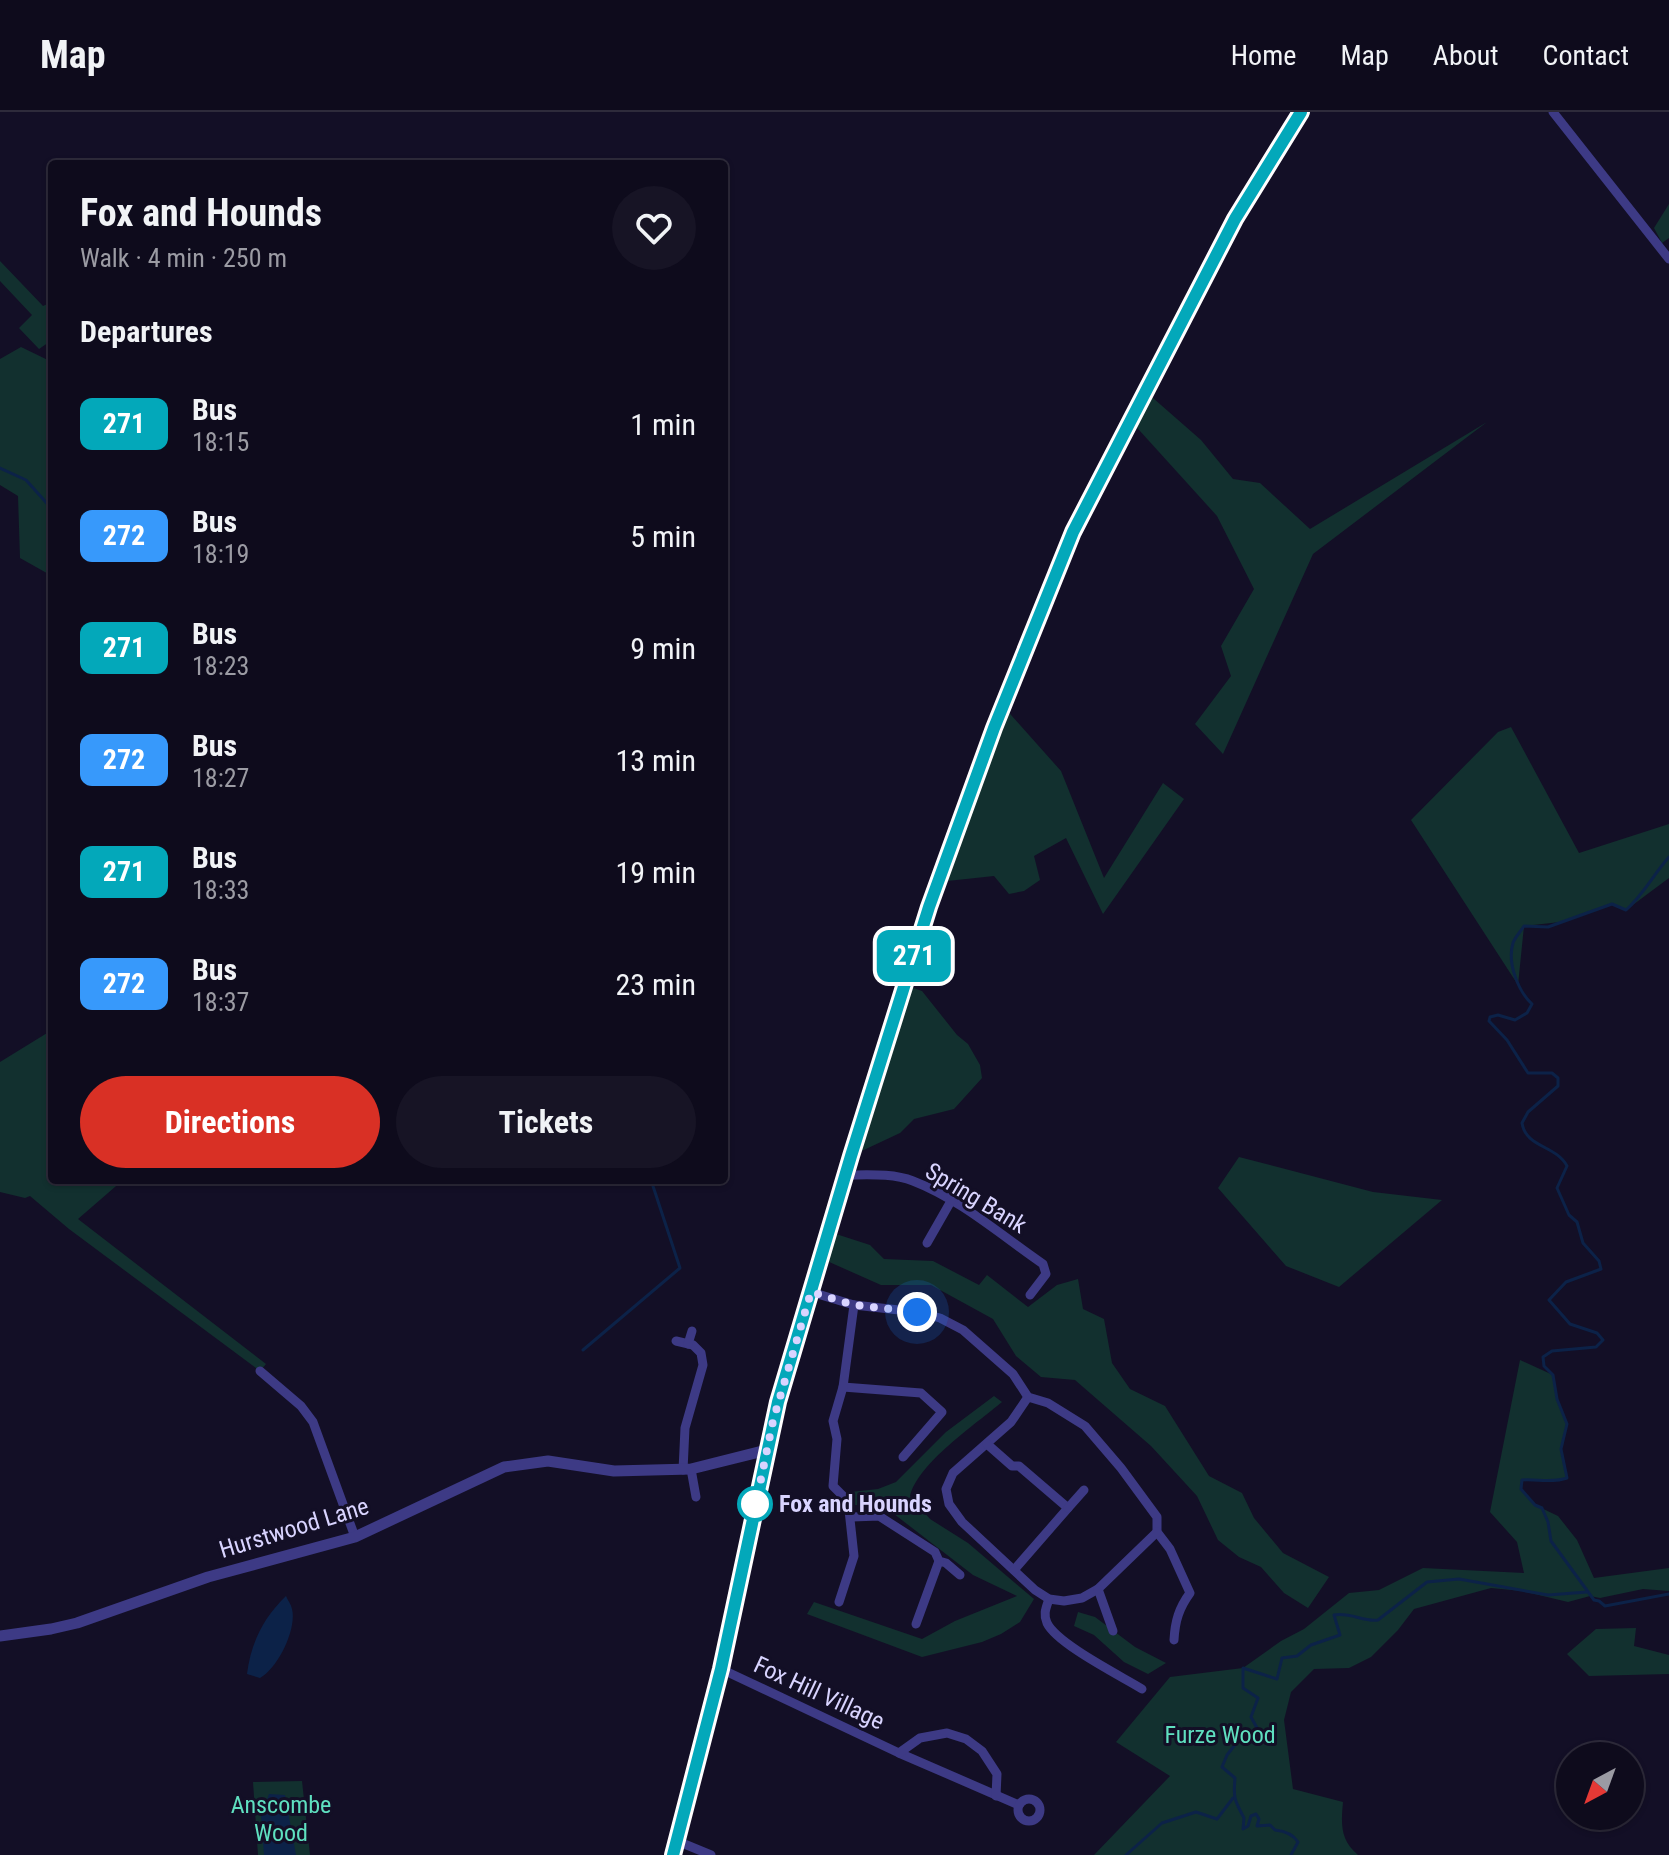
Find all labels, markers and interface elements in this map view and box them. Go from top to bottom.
text: Map [40,33,106,77]
text: Home [1231,39,1296,72]
text: Map [1340,39,1389,72]
text: About [1433,39,1499,72]
text: Contact [1543,39,1629,72]
button: heart [612,186,696,270]
text: Fox and Hounds [80,191,322,235]
text: Walk · 4 min · 250 m [80,243,287,273]
text: Departures [80,314,213,349]
text: Bus [192,392,237,427]
text: 271 [103,407,145,440]
text: 1 min [630,407,696,442]
text: 18:15 [192,427,249,457]
text: Bus [192,504,237,539]
text: 272 [103,519,145,552]
text: 5 min [630,519,696,554]
text: 18:19 [192,539,249,569]
text: Bus [192,616,237,651]
text: 271 [103,631,145,664]
text: 9 min [630,631,696,666]
text: 18:23 [192,651,249,681]
text: Bus [192,728,237,763]
text: 272 [103,743,145,776]
text: 13 min [615,743,696,778]
text: 18:27 [192,763,249,793]
text: Bus [192,840,237,875]
text: 271 [103,855,145,888]
text: 19 min [615,855,696,890]
text: 18:33 [192,875,249,905]
line badge: 271 [868,930,960,982]
text: 271 [893,939,935,972]
text: Bus [192,952,237,987]
text: 272 [103,967,145,1000]
text: 23 min [615,967,696,1002]
text: 18:37 [192,987,249,1017]
button: Directions [80,1076,380,1168]
button: Tickets [396,1076,696,1168]
street label: Spring Bank [920,1157,1032,1239]
your location [897,1292,937,1332]
marker: Fox and Hounds [738,1487,772,1521]
place label: Fox and Hounds [779,1490,932,1518]
street label: Hurstwood Lane [216,1492,372,1564]
street label: Fox Hill Village [749,1651,889,1735]
park label: Furze Wood [1164,1721,1276,1749]
north arrow [1556,1742,1644,1830]
map controls [1556,1742,1644,1830]
park label: Anscombe Wood [231,1791,331,1847]

